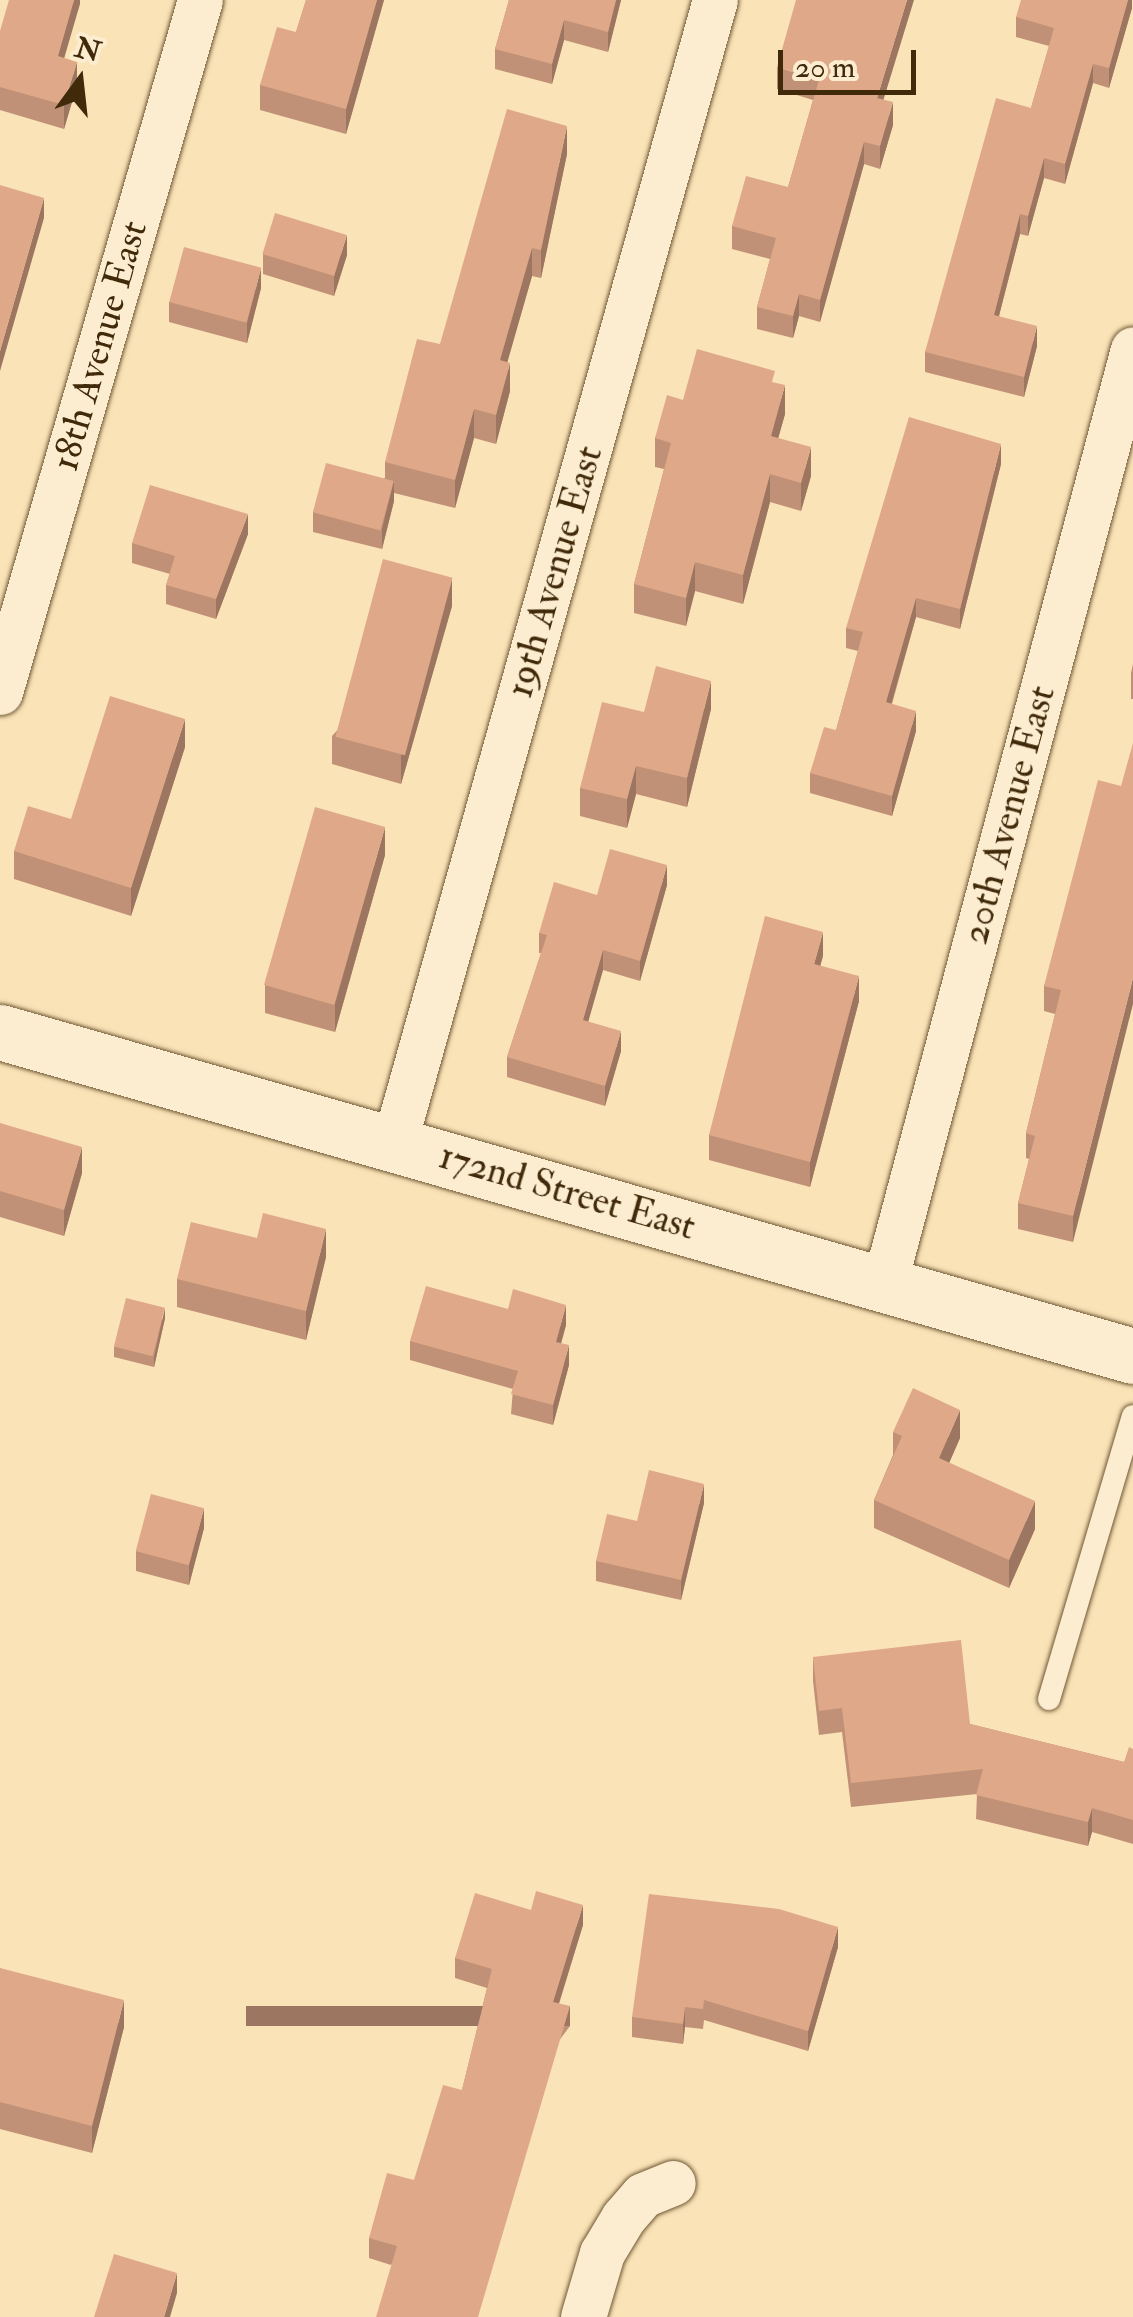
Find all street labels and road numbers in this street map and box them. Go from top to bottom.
street label: 18th Avenue East [43,216,157,476]
street label: 19th Avenue East [497,441,613,703]
street label: 20th Avenue East [953,681,1065,949]
street label: 172nd Street East [434,1134,700,1250]

